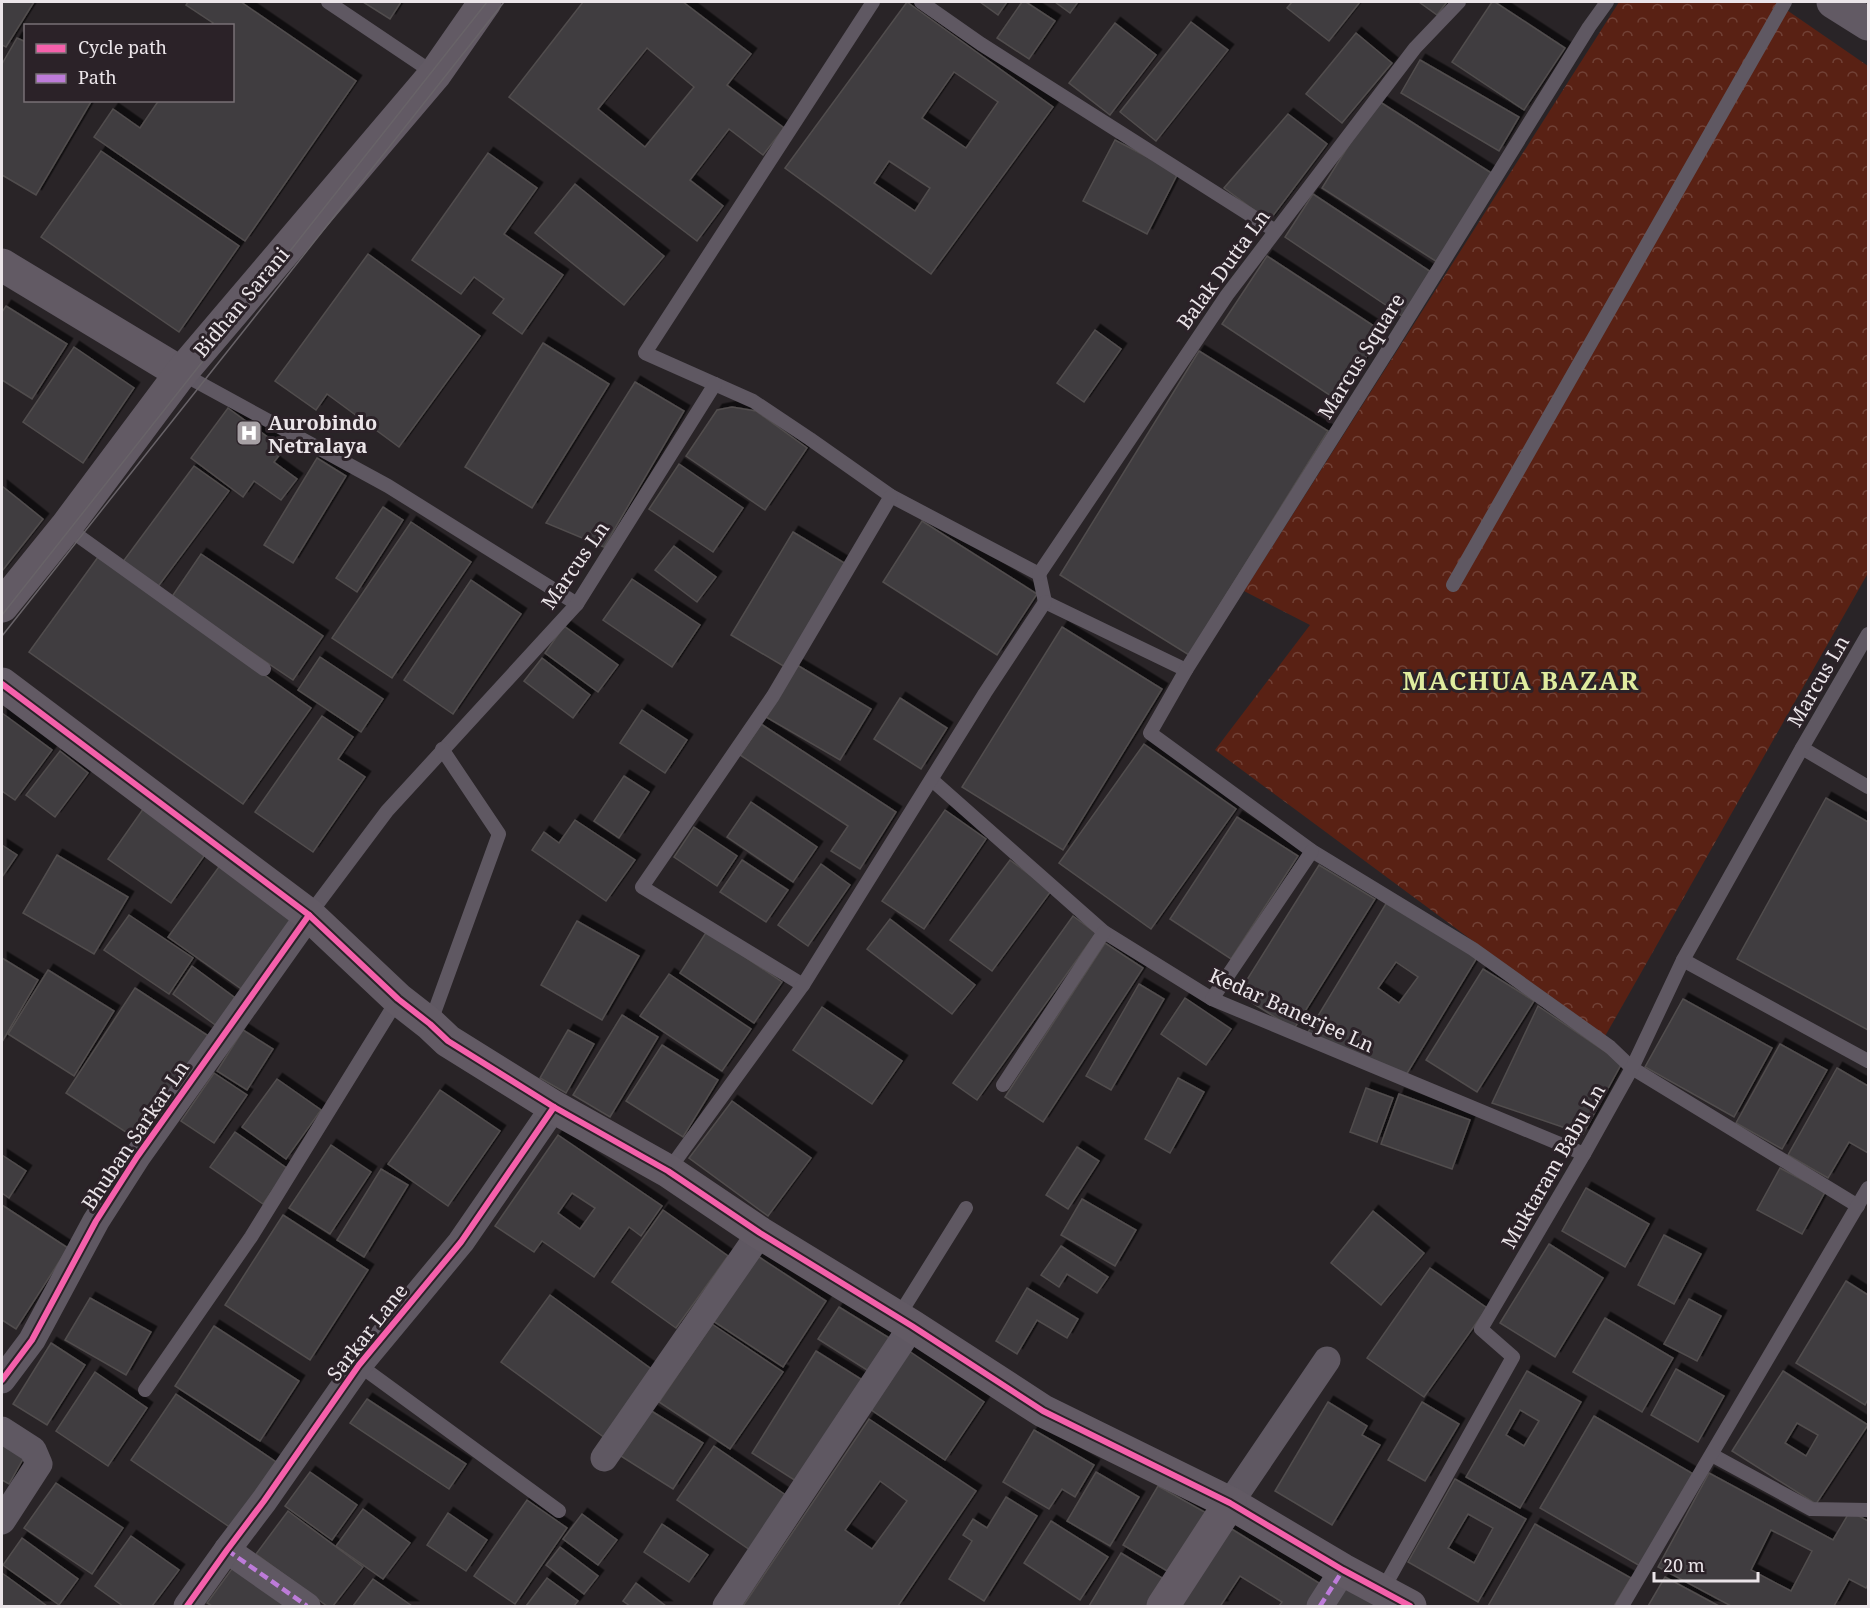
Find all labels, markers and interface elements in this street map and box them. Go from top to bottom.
legend [24,24,234,102]
text: Cycle path [78,35,167,59]
text: Path [78,65,117,89]
street label: Balak Dutta Ln [1170,204,1276,334]
street label: Bidhan Sarani [187,241,295,363]
street label: Marcus Square [1312,288,1410,424]
place label: Aurobindo Netralaya [268,409,377,459]
hospital icon: Aurobindo Netralaya [234,418,264,448]
street label: Marcus Ln [535,516,615,614]
street label: Marcus Ln [1781,630,1855,732]
district label: MACHUA BAZAR [1402,662,1640,698]
street label: Kedar Banerjee Ln [1205,962,1379,1059]
street label: Bhuban Sarkar Ln [75,1055,195,1215]
street label: Muktaram Babu Ln [1495,1079,1611,1253]
street label: Sarkar Lane [321,1278,413,1386]
scale bar [1654,1545,1758,1583]
text: 20 m [1663,1553,1705,1577]

